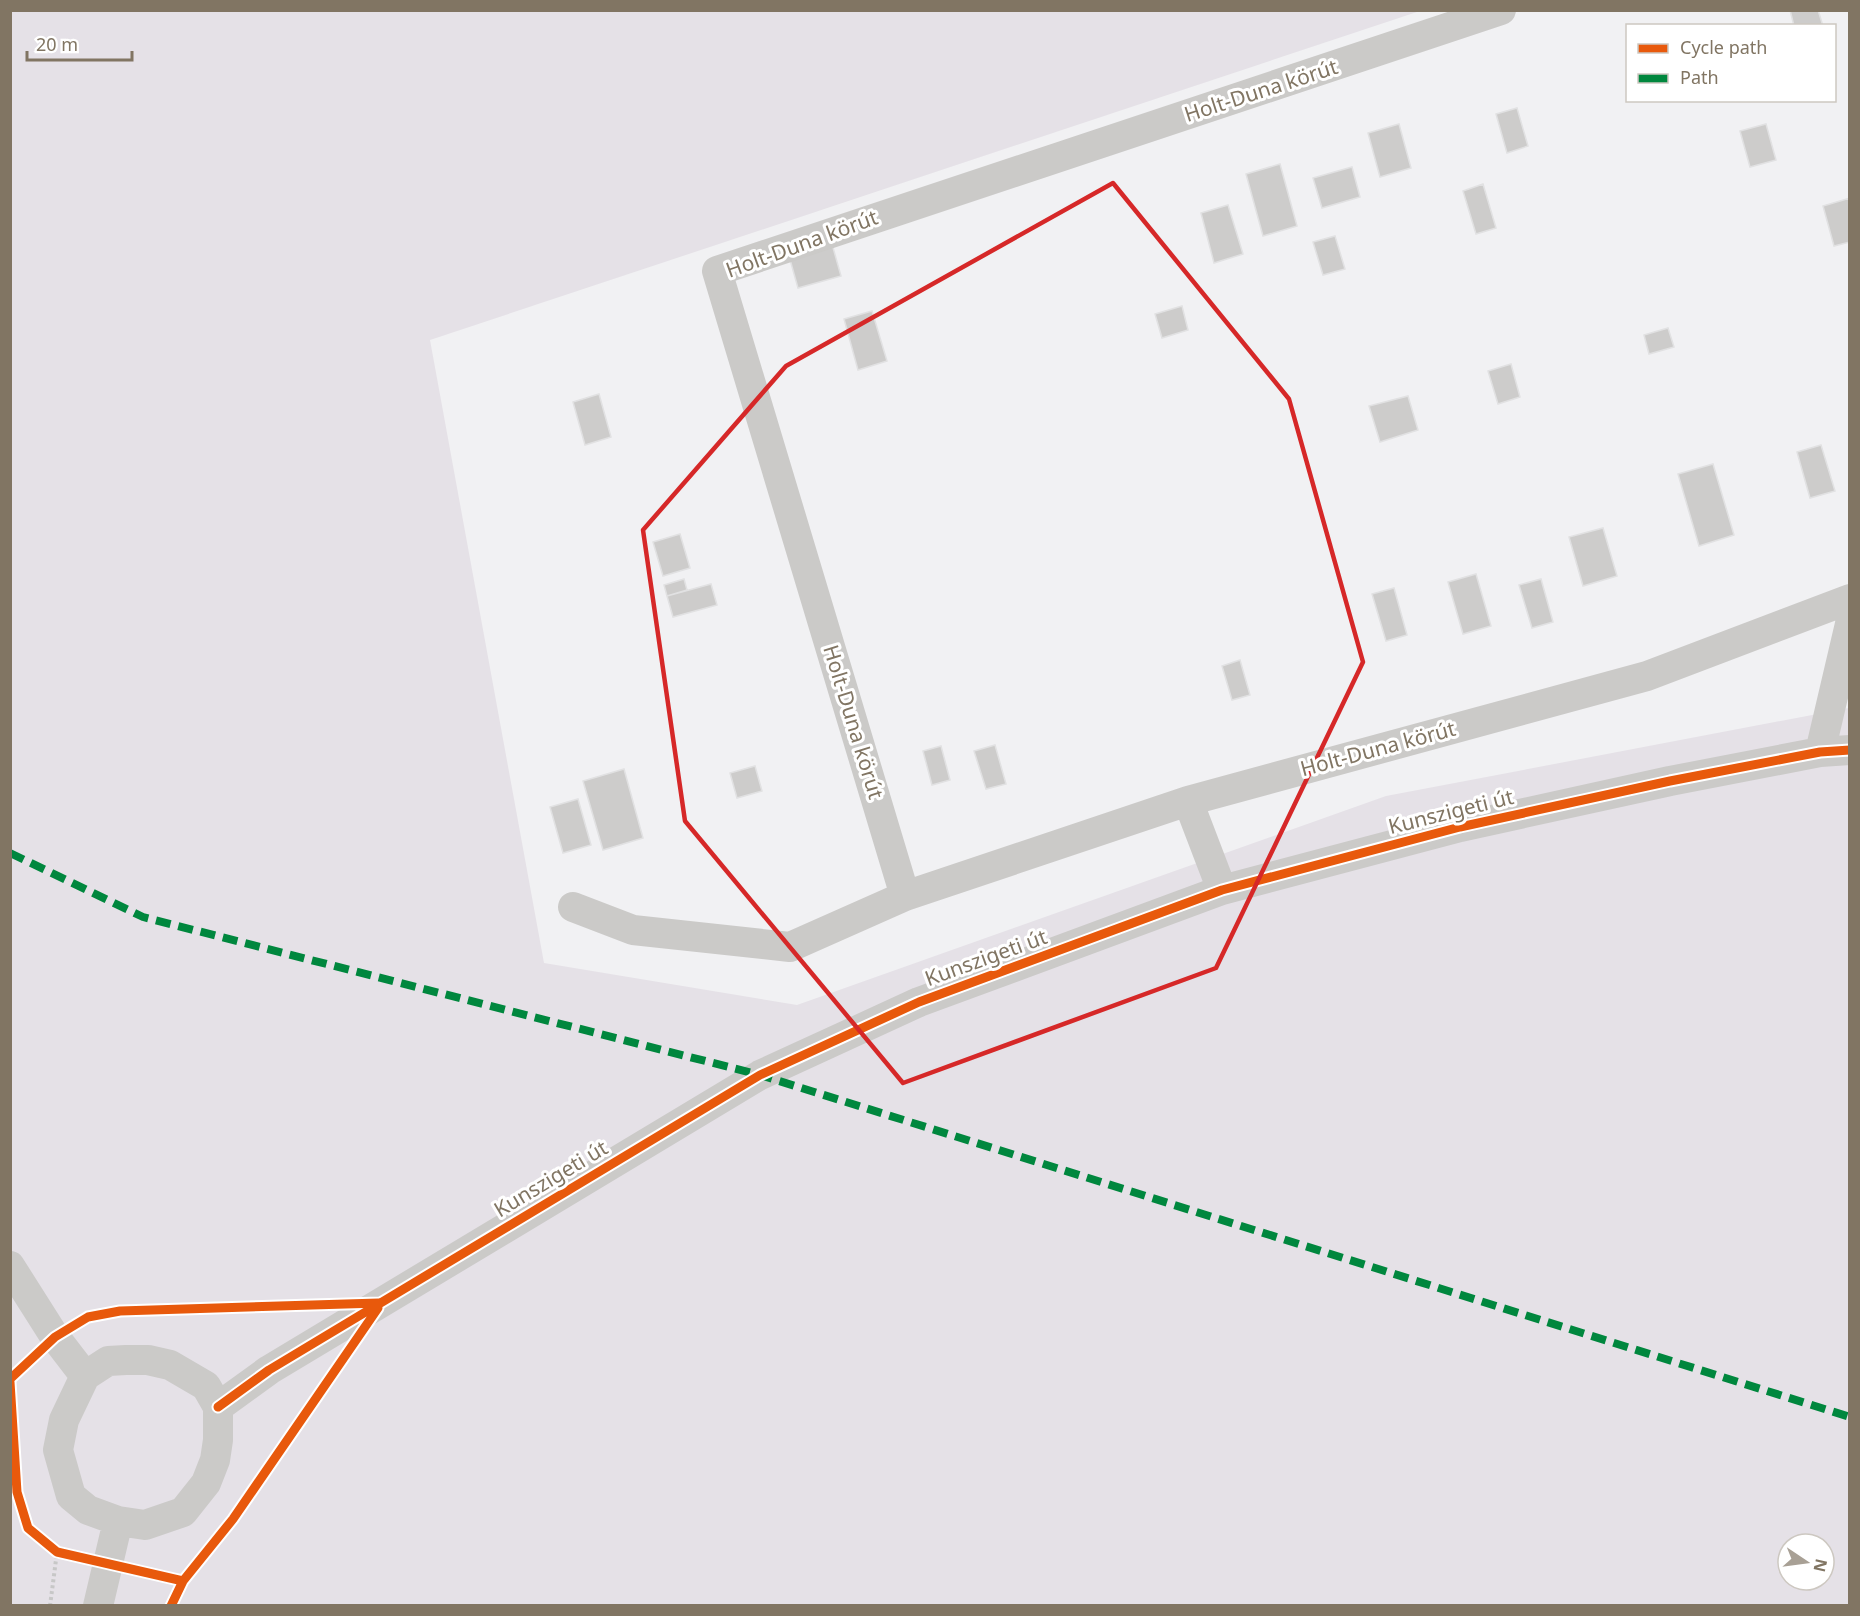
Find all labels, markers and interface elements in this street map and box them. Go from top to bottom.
scale bar [27,24,132,62]
legend [1626,24,1836,102]
text: 20 m [36,32,78,56]
text: Cycle path [1680,35,1767,59]
street label: Holt-Duna körút [1180,52,1341,128]
text: Path [1680,65,1719,89]
street label: Holt-Duna körút [722,202,882,284]
street label: Holt-Duna körút [817,641,891,803]
street label: Holt-Duna körút [1297,714,1459,782]
street label: Kunszigeti út [1385,782,1517,840]
street label: Kunszigeti út [921,922,1051,992]
street label: Kunszigeti út [488,1133,613,1223]
north arrow [1776,1532,1836,1592]
text: N [1808,1557,1833,1574]

